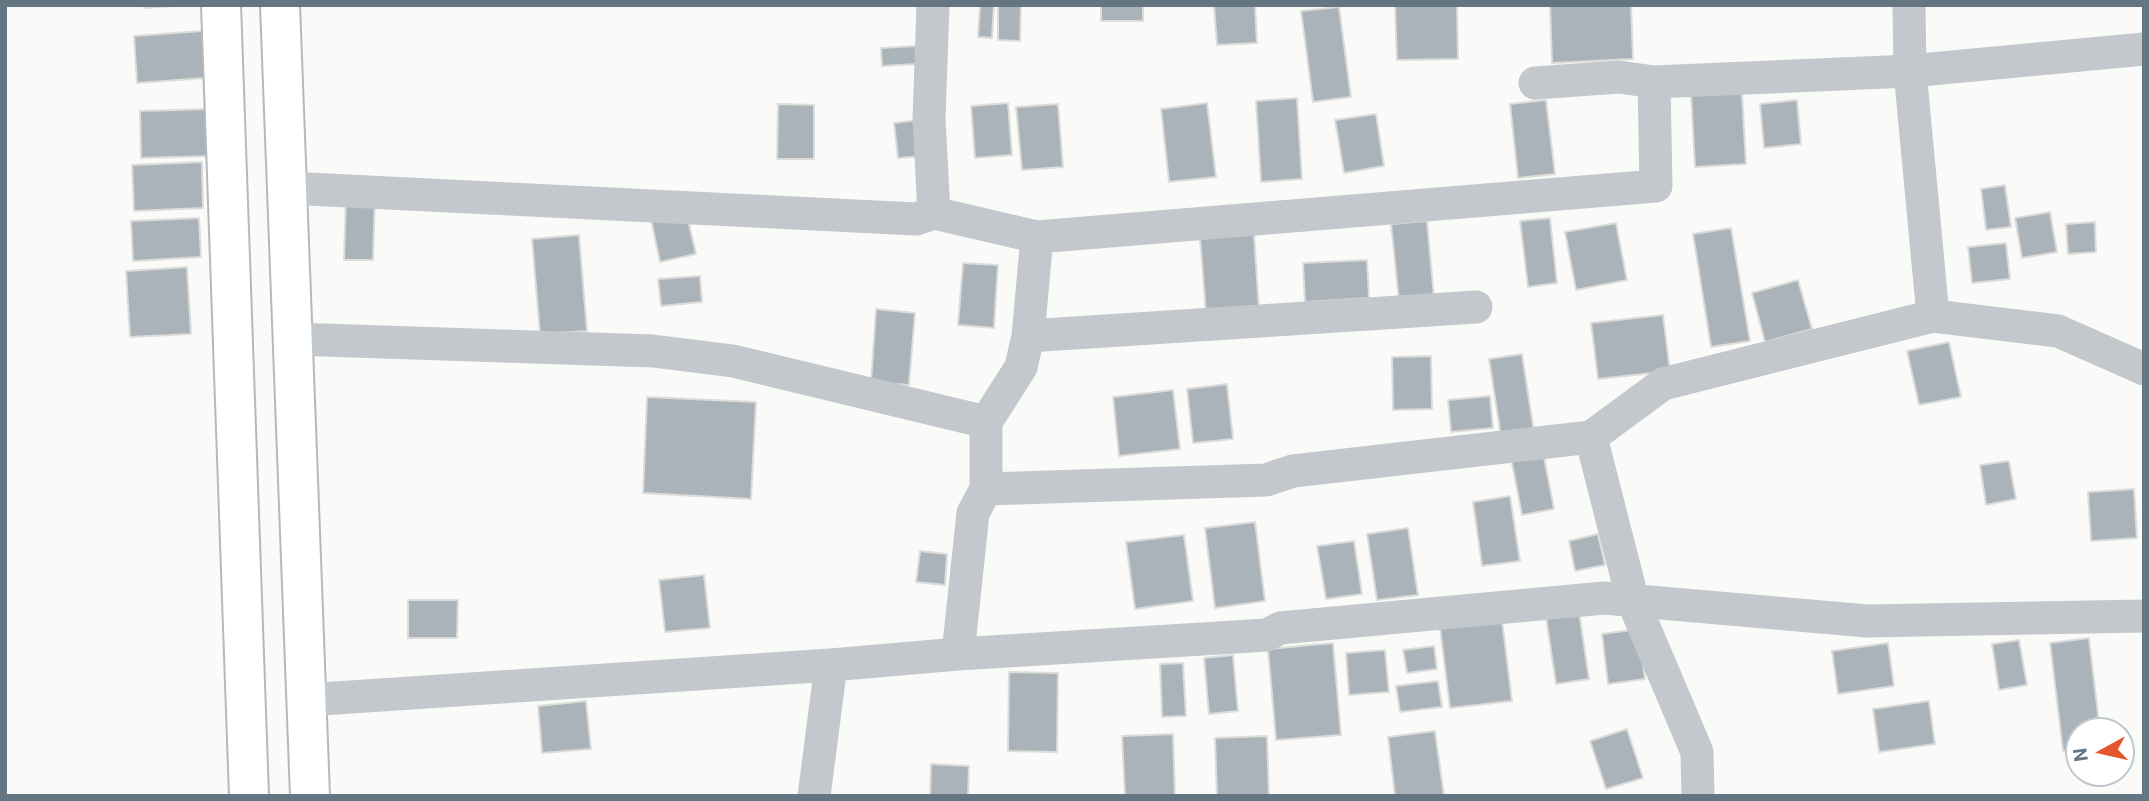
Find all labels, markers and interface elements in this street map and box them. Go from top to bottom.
north arrow [2065,717,2135,787]
text: N [2068,746,2093,763]

